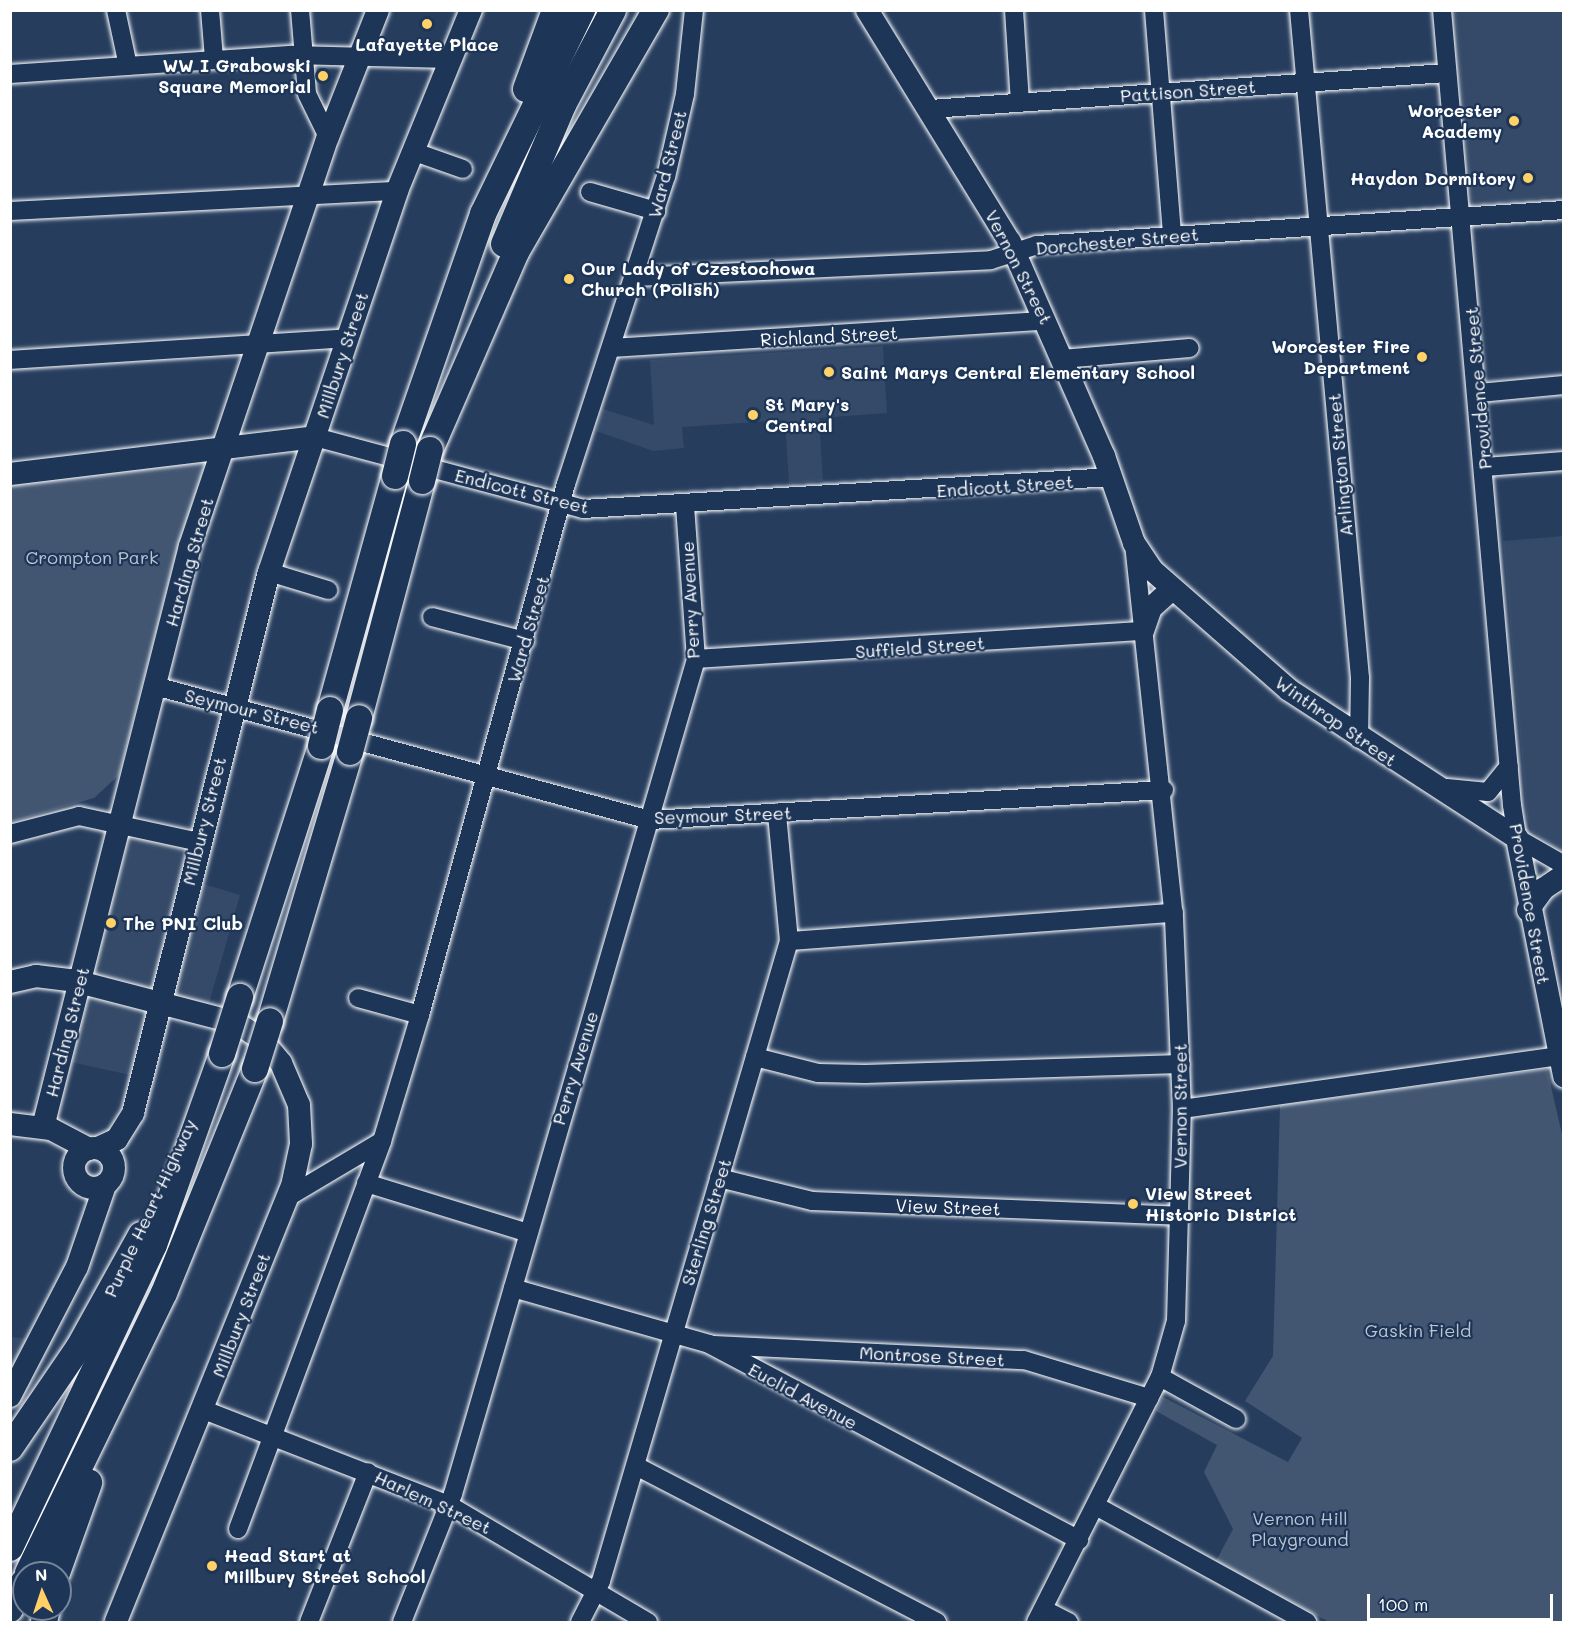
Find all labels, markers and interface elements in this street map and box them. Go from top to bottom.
marker: Lafayette Place [420,17,434,31]
place label: Lafayette Place [355,33,499,55]
place label: WW I Grabowski Square Memorial [158,55,311,98]
marker: WW I Grabowski Square Memorial [316,69,330,83]
street label: Pattison Street [1119,75,1257,107]
place label: Worcester Academy [1408,100,1502,142]
street label: Ward Street [643,108,691,220]
marker: Worcester Academy [1507,114,1521,128]
place label: Haydon Dormitory [1350,167,1516,189]
marker: Haydon Dormitory [1521,171,1535,185]
street label: Vernon Street [981,206,1057,328]
street label: Dorchester Street [1034,223,1200,259]
place label: Our Lady of Czestochowa Church (Polish) [581,258,815,300]
marker: Our Lady of Czestochowa Church (Polish) [562,272,576,286]
street label: Millbury Street [311,289,373,421]
street label: Providence Street [1460,306,1496,470]
street label: Richland Street [760,322,898,350]
place label: Worcester Fire Department [1271,336,1410,378]
marker: Worcester Fire Department [1415,350,1429,364]
place label: Saint Marys Central Elementary School [841,361,1195,383]
marker: Saint Marys Central Elementary School [822,365,836,379]
street label: Arlington Street [1323,393,1357,537]
place label: St Mary's Central [765,394,849,436]
marker: St Mary's Central [746,408,760,422]
street label: Endicott Street [453,464,591,518]
street label: Endicott Street [936,470,1074,502]
street label: Harding Street [160,495,218,629]
street label: Perry Avenue [676,541,704,659]
park label: Crompton Park [25,546,159,568]
street label: Ward Street [502,573,554,685]
street label: Suffield Street [855,632,985,662]
street label: Winthrop Street [1271,671,1401,771]
street label: Seymour Street [183,684,321,738]
street label: Millbury Street [178,754,230,888]
street label: Seymour Street [654,802,792,828]
street label: Providence Street [1505,822,1555,986]
place label: The PNI Club [123,912,243,934]
marker: The PNI Club [104,916,118,930]
street label: Harding Street [40,965,94,1099]
street label: Perry Avenue [547,1009,603,1127]
street label: Vernon Street [1169,1043,1191,1169]
street label: Purple Heart Highway [99,1116,201,1300]
street label: Sterling Street [676,1156,736,1288]
place label: View Street Historic District [1145,1183,1297,1226]
street label: View Street [895,1194,1001,1220]
marker: View Street Historic District [1126,1197,1140,1211]
street label: Millbury Street [207,1250,275,1380]
park label: Gaskin Field [1365,1319,1471,1341]
street label: Montrose Street [859,1341,1005,1371]
street label: Euclid Avenue [745,1358,861,1434]
street label: Harlem Street [371,1466,495,1538]
park label: Vernon Hill Playground [1251,1508,1349,1550]
place label: Head Start at Millbury Street School [224,1545,426,1588]
marker: Head Start at Millbury Street School [205,1559,219,1573]
north arrow [12,1561,72,1621]
text: N [35,1564,48,1585]
scale bar [1370,1582,1556,1620]
text: 100 m [1378,1592,1428,1616]

